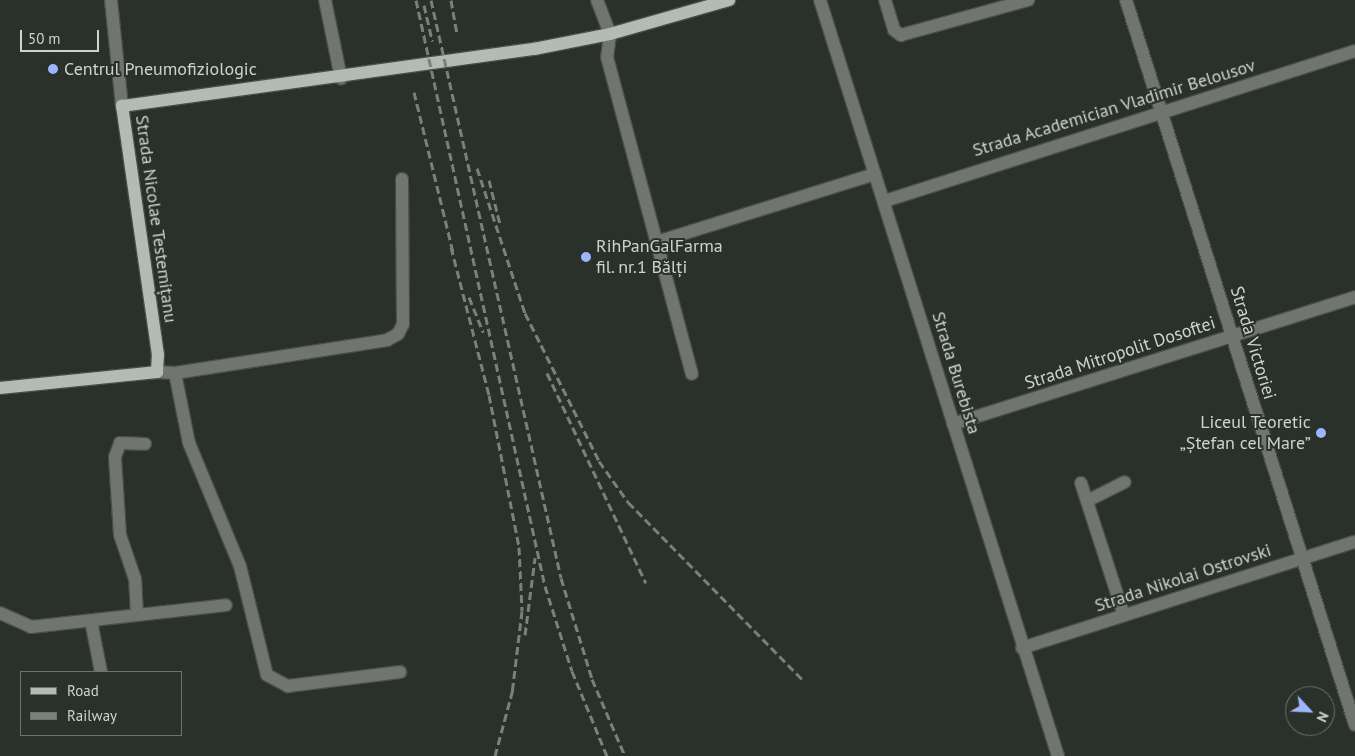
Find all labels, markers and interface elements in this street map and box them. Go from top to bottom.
scale bar [22,20,101,52]
text: 50 m [28,29,61,48]
street label: Strada Academician Vladimir Belousov [970,54,1258,162]
place label: Centrul Pneumofiziologic [64,58,257,80]
marker: Centrul Pneumofiziologic [46,62,60,76]
street label: Strada Nicolae Testemițanu [131,114,181,324]
place label: RihPanGalFarma fil. nr.1 Bălți [596,236,723,278]
marker: RihPanGalFarma fil. nr.1 Bălți [580,251,592,263]
street label: Strada Victoriei [1225,284,1281,402]
street label: Strada Burebista [927,309,985,437]
street label: Strada Mitropolit Dosoftei [1022,312,1218,394]
place label: Liceul Teoretic „Ștefan cel Mare” [1180,412,1311,454]
marker: Liceul Teoretic „Ștefan cel Mare” [1315,427,1327,439]
street label: Strada Nikolai Ostrovski [1092,539,1274,617]
legend [20,671,182,736]
text: Road [67,681,99,700]
north arrow [1285,686,1335,736]
text: Railway [67,706,117,725]
text: N [1313,709,1333,725]

